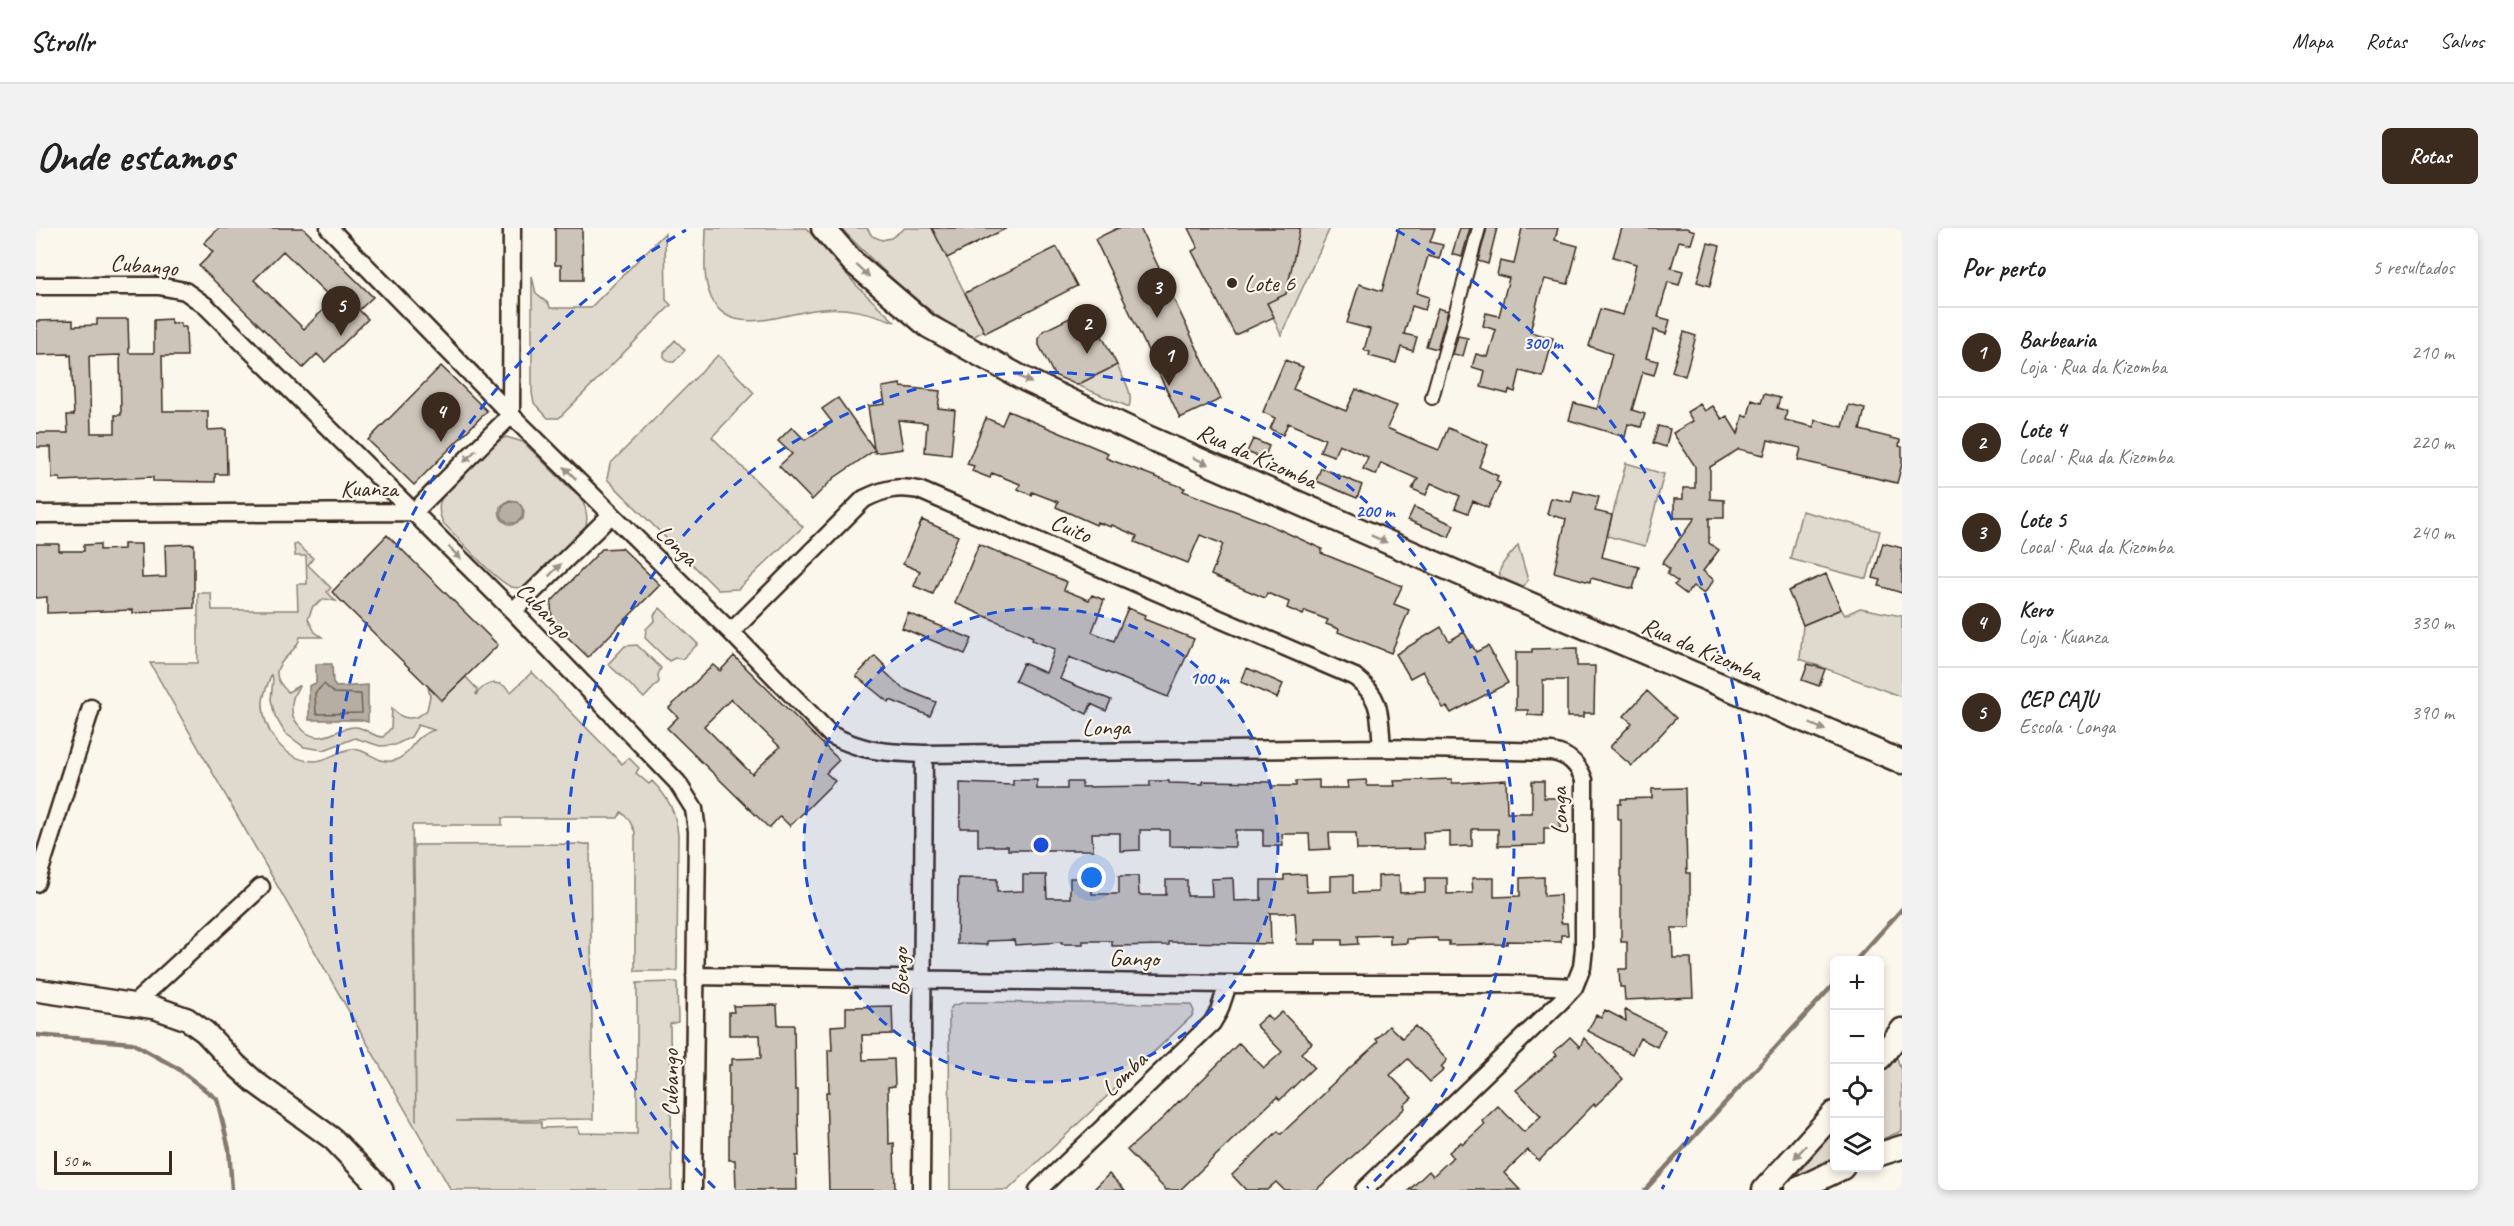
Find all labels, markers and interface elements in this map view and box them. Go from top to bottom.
text: Strollr [30,24,94,59]
text: Mapa [2292,28,2333,54]
text: Rotas [2366,28,2407,54]
text: Salvos [2440,28,2484,54]
button: Rotas [2382,128,2478,184]
text: Onde estamos [36,130,233,183]
street label: Cubango [109,247,180,283]
text: Por perto [1962,251,2044,284]
text: 5 resultados [2372,255,2454,280]
one-way arrow [855,264,870,277]
pin: 3 [1138,268,1176,318]
place label: Lote 6 [1244,268,1296,298]
marker: Lote 6 [1225,276,1239,290]
pin: 5 [322,286,360,336]
pin: 2 [1068,304,1106,354]
text: Barbearia [2019,326,2096,354]
text: 300 m [1524,332,1564,354]
pin: 1 [1150,336,1188,386]
text: 1 [1977,340,1986,365]
text: 210 m [2411,340,2454,365]
text: Loja · Rua da Kizomba [2019,354,2167,379]
one-way arrow [1015,374,1032,384]
pin: 4 [422,392,460,442]
street label: Rua da Kizomba [1192,416,1324,497]
text: Lote 4 [2019,416,2066,444]
text: 2 [1977,430,1986,455]
text: 220 m [2411,430,2454,455]
text: Local · Rua da Kizomba [2019,444,2173,469]
one-way arrow [463,449,477,463]
one-way arrow [1192,456,1209,465]
one-way arrow [563,467,577,481]
street label: Kuanza [340,473,400,503]
text: 200 m [1356,500,1396,522]
street label: Cuito [1046,506,1097,550]
text: Lote 5 [2019,506,2066,534]
street label: Longa [649,518,706,573]
text: 3 [1977,520,1986,545]
text: 240 m [2411,520,2454,545]
one-way arrow [1371,534,1388,543]
text: Local · Rua da Kizomba [2019,534,2173,559]
one-way arrow [448,546,462,561]
one-way arrow [547,564,561,578]
street label: Cubango [510,575,579,646]
text: Kero [2019,596,2053,624]
street label: Rua da Kizomba [1637,610,1769,689]
text: 4 [1977,610,1986,635]
text: 330 m [2411,610,2454,635]
text: Loja · Kuanza [2019,624,2108,649]
text: 100 m [1190,667,1230,689]
text: CEP CAJU [2019,686,2097,714]
text: 5 [1977,700,1986,725]
text: 390 m [2411,700,2454,725]
street label: Longa [1082,712,1131,742]
text: Escola · Longa [2019,714,2115,739]
one-way arrow [1809,722,1827,732]
street label: Longa [1544,786,1574,835]
centre of rings [1031,835,1051,855]
your location [1077,863,1106,892]
street label: Gango [1109,943,1162,973]
street label: Bengo [885,945,915,996]
map controls [1830,956,1884,1172]
button: + [1830,956,1884,1010]
button: − [1830,1010,1884,1064]
street label: Lomba [1095,1044,1154,1103]
street label: Cubango [655,1048,685,1117]
button: locate [1830,1064,1884,1118]
button: layers [1830,1118,1884,1172]
one-way arrow [1794,1145,1808,1159]
scale bar [54,1148,172,1176]
text: 50 m [63,1151,90,1171]

